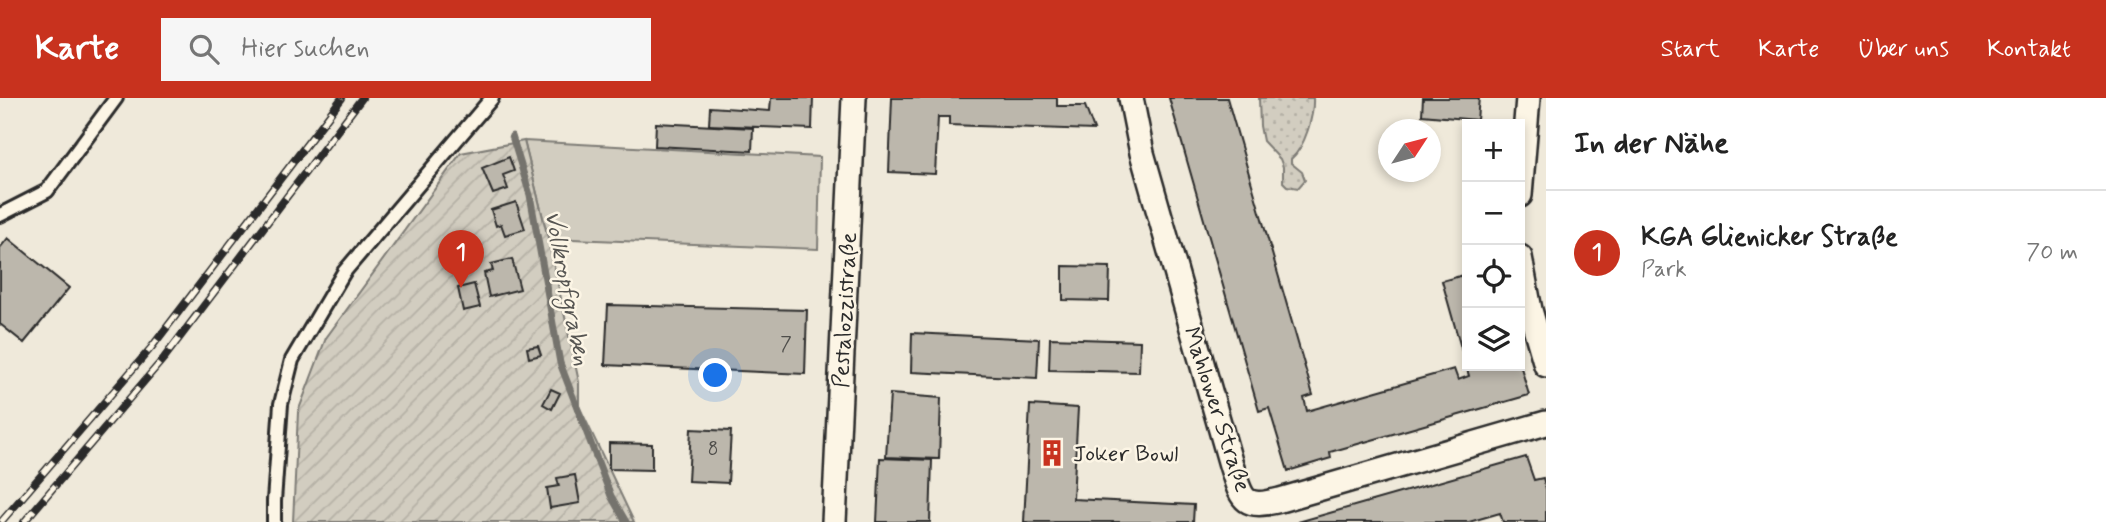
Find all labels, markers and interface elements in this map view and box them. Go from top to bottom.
search box [161,18,651,81]
text: Karte [35,27,119,71]
icon: search [185,30,223,68]
text: Hier suchen [241,32,370,66]
text: Start [1660,34,1720,65]
text: Karte [1758,34,1819,65]
text: Über uns [1857,34,1949,65]
text: Kontakt [1987,34,2071,65]
north arrow [1378,119,1441,182]
map controls [1462,119,1525,371]
button: + [1462,119,1525,182]
text: In der Nähe [1574,124,1729,163]
button: − [1462,182,1525,245]
water label: Vollkropfgraben [534,208,597,369]
text: KGA Glienicker Straße [1641,221,1898,255]
pin: 1 [438,230,484,288]
street label: Pestalozzistraße [827,232,865,389]
text: 1 [1592,238,1602,268]
text: 70 m [2026,238,2078,268]
button: locate [1462,245,1525,308]
text: Park [1641,255,1687,285]
button: layers [1462,308,1525,371]
street label: Mahlower Straße [1175,323,1257,496]
house number: 7 [780,332,792,357]
your location [698,358,732,392]
house number: 8 [708,437,718,462]
building icon: Joker Bowl [1037,438,1067,468]
place label: Joker Bowl [1073,440,1178,470]

